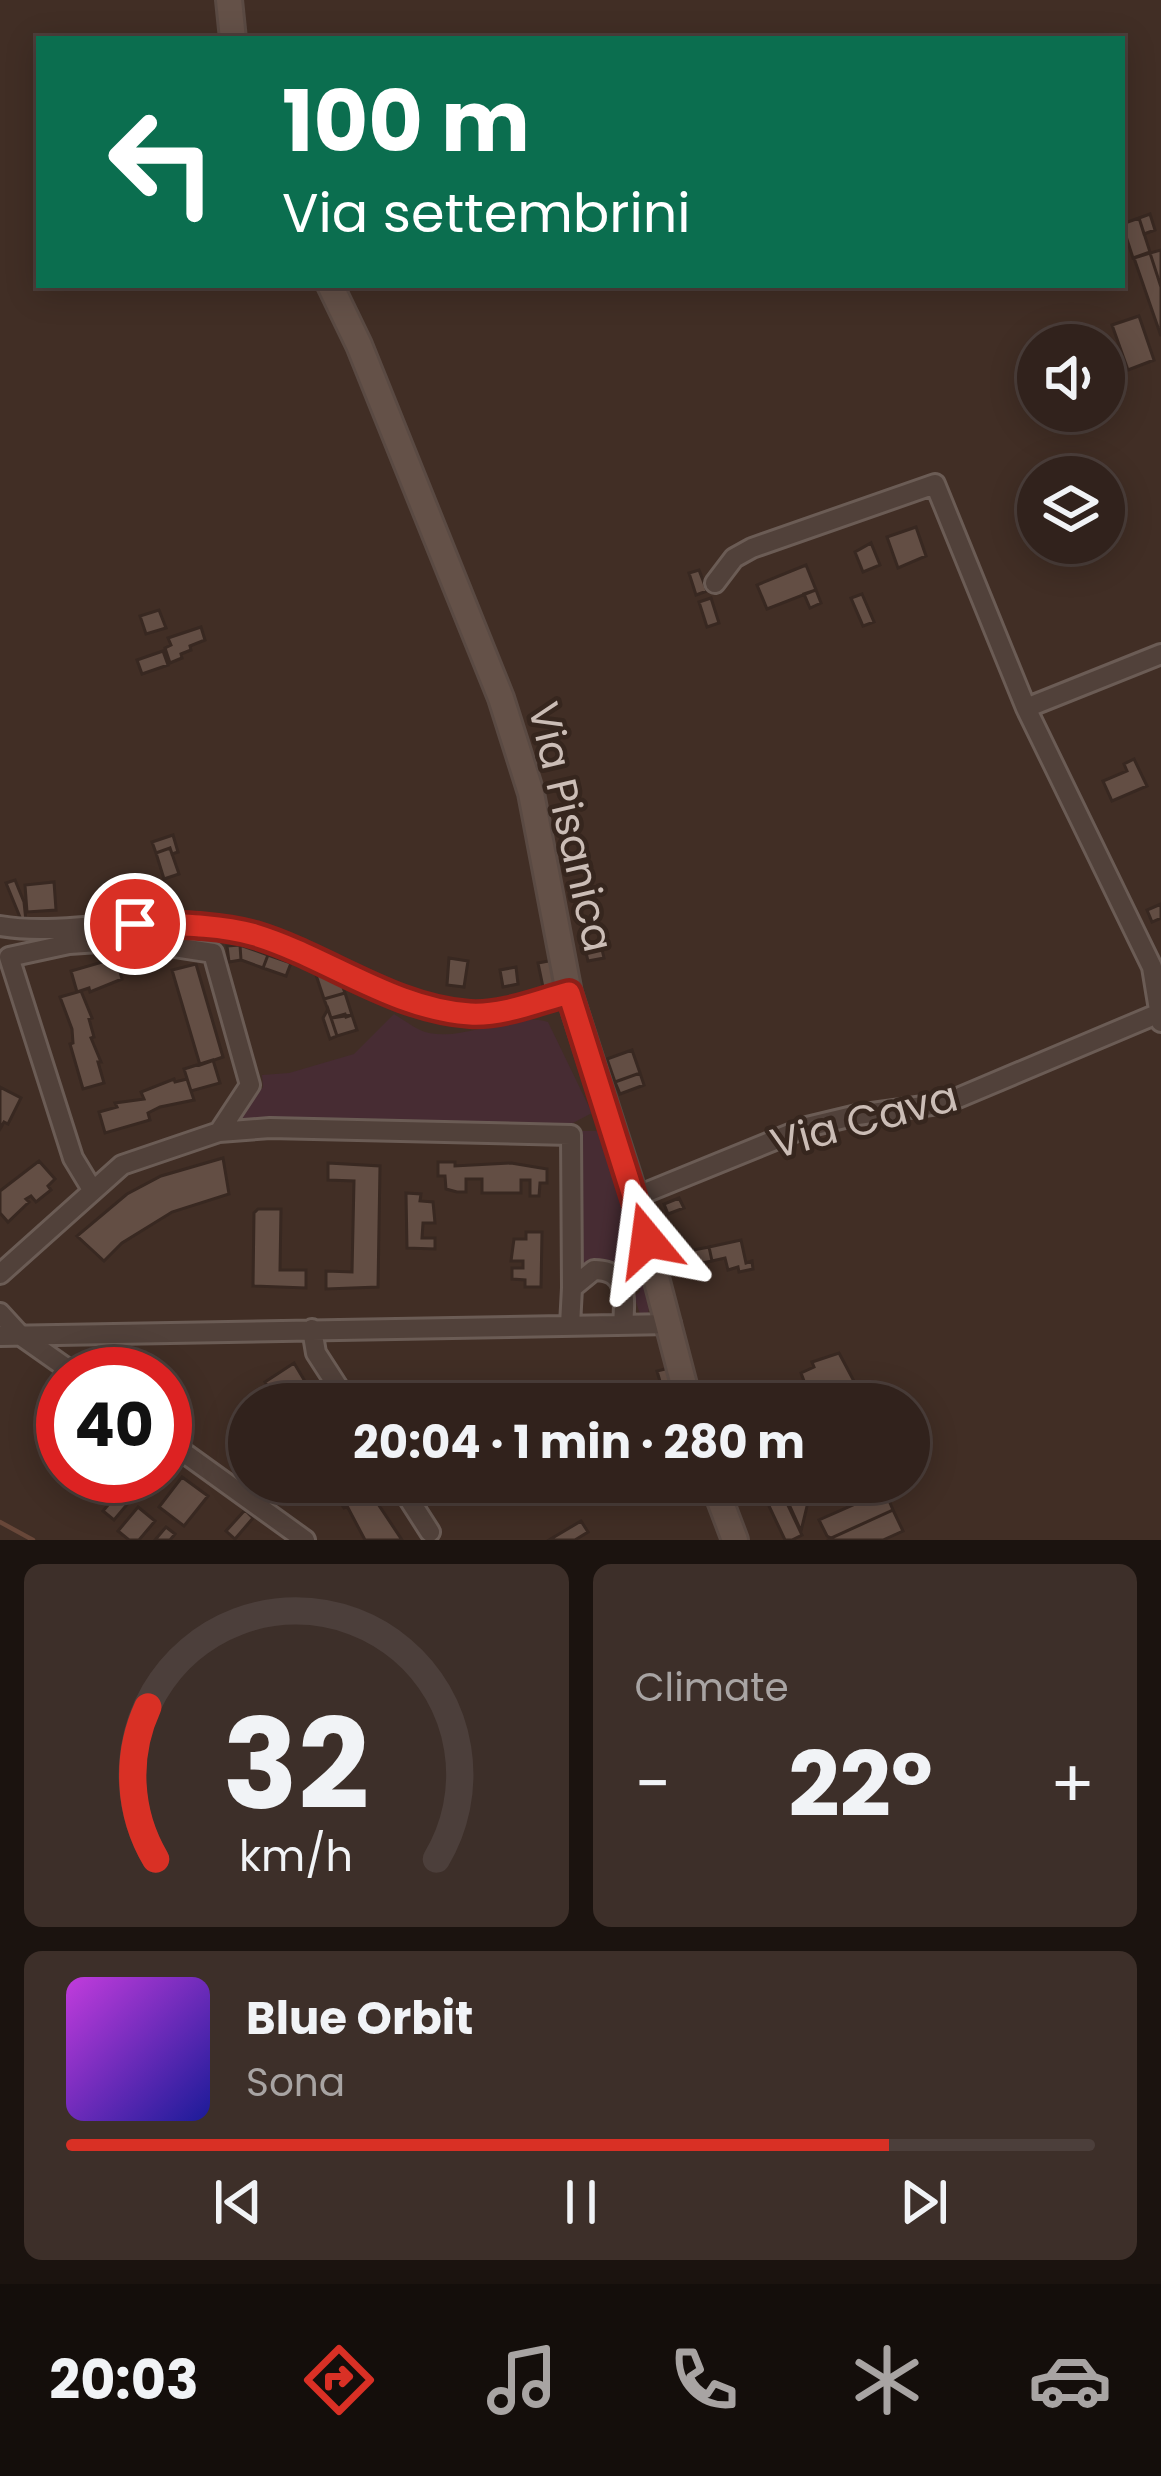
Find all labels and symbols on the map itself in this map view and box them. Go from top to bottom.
street label: Via Pisanica [514,696,628,958]
pin [84,873,186,975]
street label: Via Cava [764,1067,964,1173]
position arrow [584,1177,710,1303]
speed limit sign: 40 [36,1347,192,1503]

